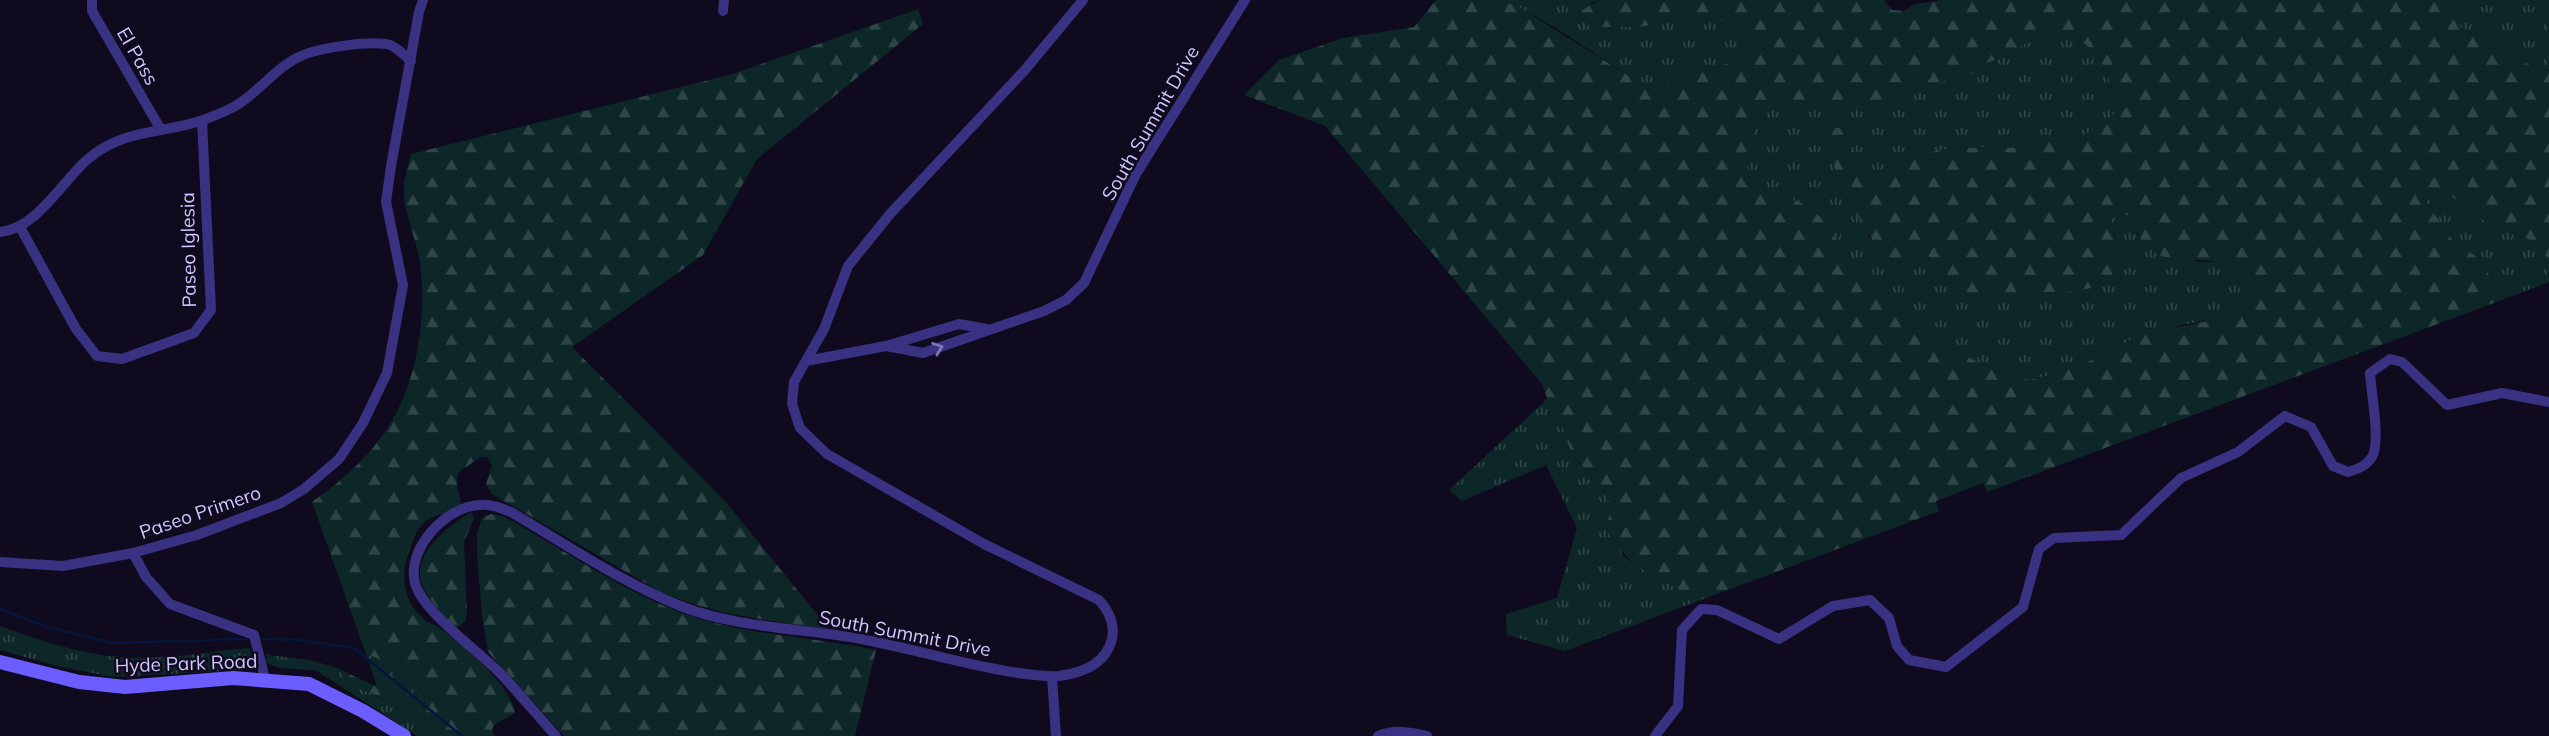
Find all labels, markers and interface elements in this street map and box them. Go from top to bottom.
street label: El Pass [112,23,164,89]
street label: South Summit Drive [1096,41,1204,205]
street label: Paseo Iglesia [175,192,201,308]
one-way arrow [931,342,943,356]
street label: Paseo Primero [136,480,264,544]
street label: South Summit Drive [817,605,993,661]
street label: Hyde Park Road [114,649,258,677]

